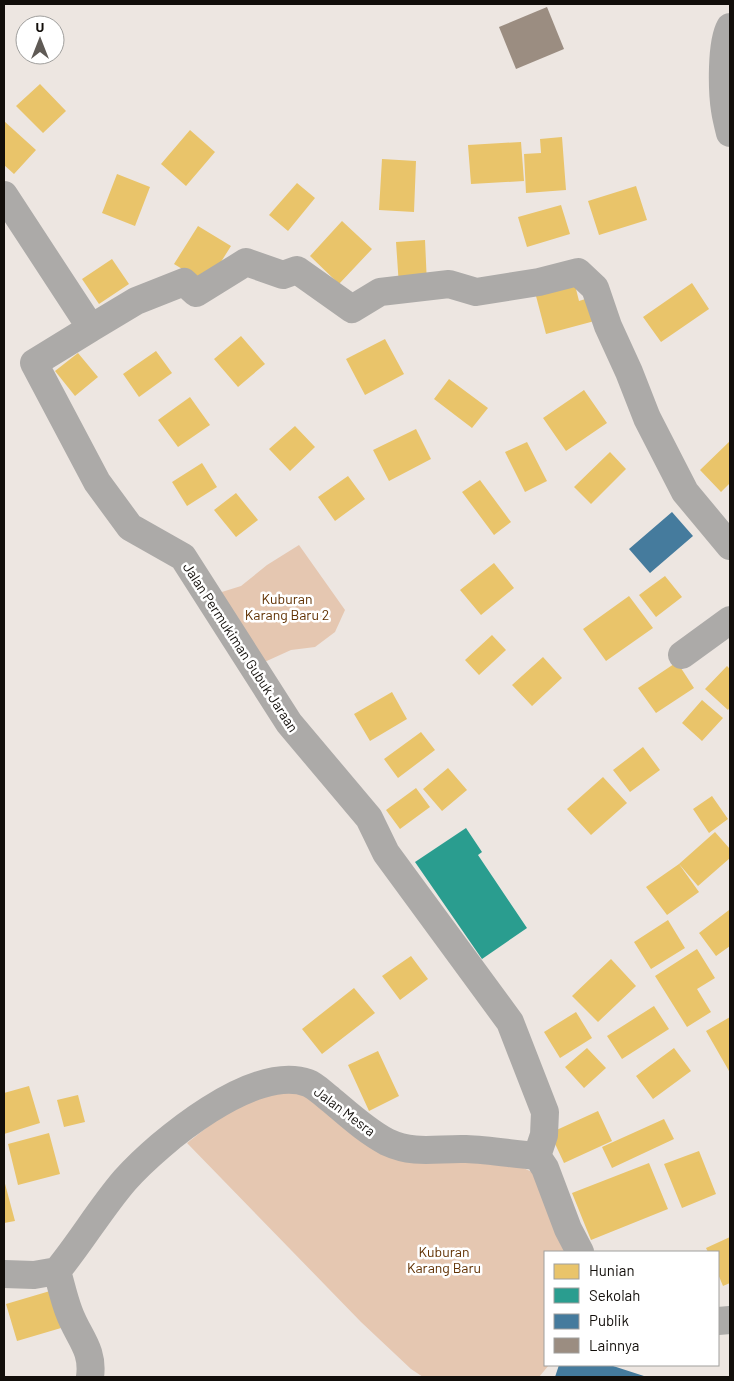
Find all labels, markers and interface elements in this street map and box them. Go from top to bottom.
north arrow [15,15,65,65]
text: U [36,18,45,35]
street label: Jalan Permukiman Gubuk Jaraan [180,559,302,735]
park label: Kuburan Karang Baru 2 [245,590,329,623]
street label: Jalan Mesra [311,1082,379,1140]
park label: Kuburan Karang Baru [407,1243,481,1276]
legend [544,1251,719,1366]
text: Hunian [589,1261,635,1279]
text: Sekolah [589,1286,640,1304]
text: Publik [589,1311,629,1329]
text: Lainnya [589,1336,639,1354]

